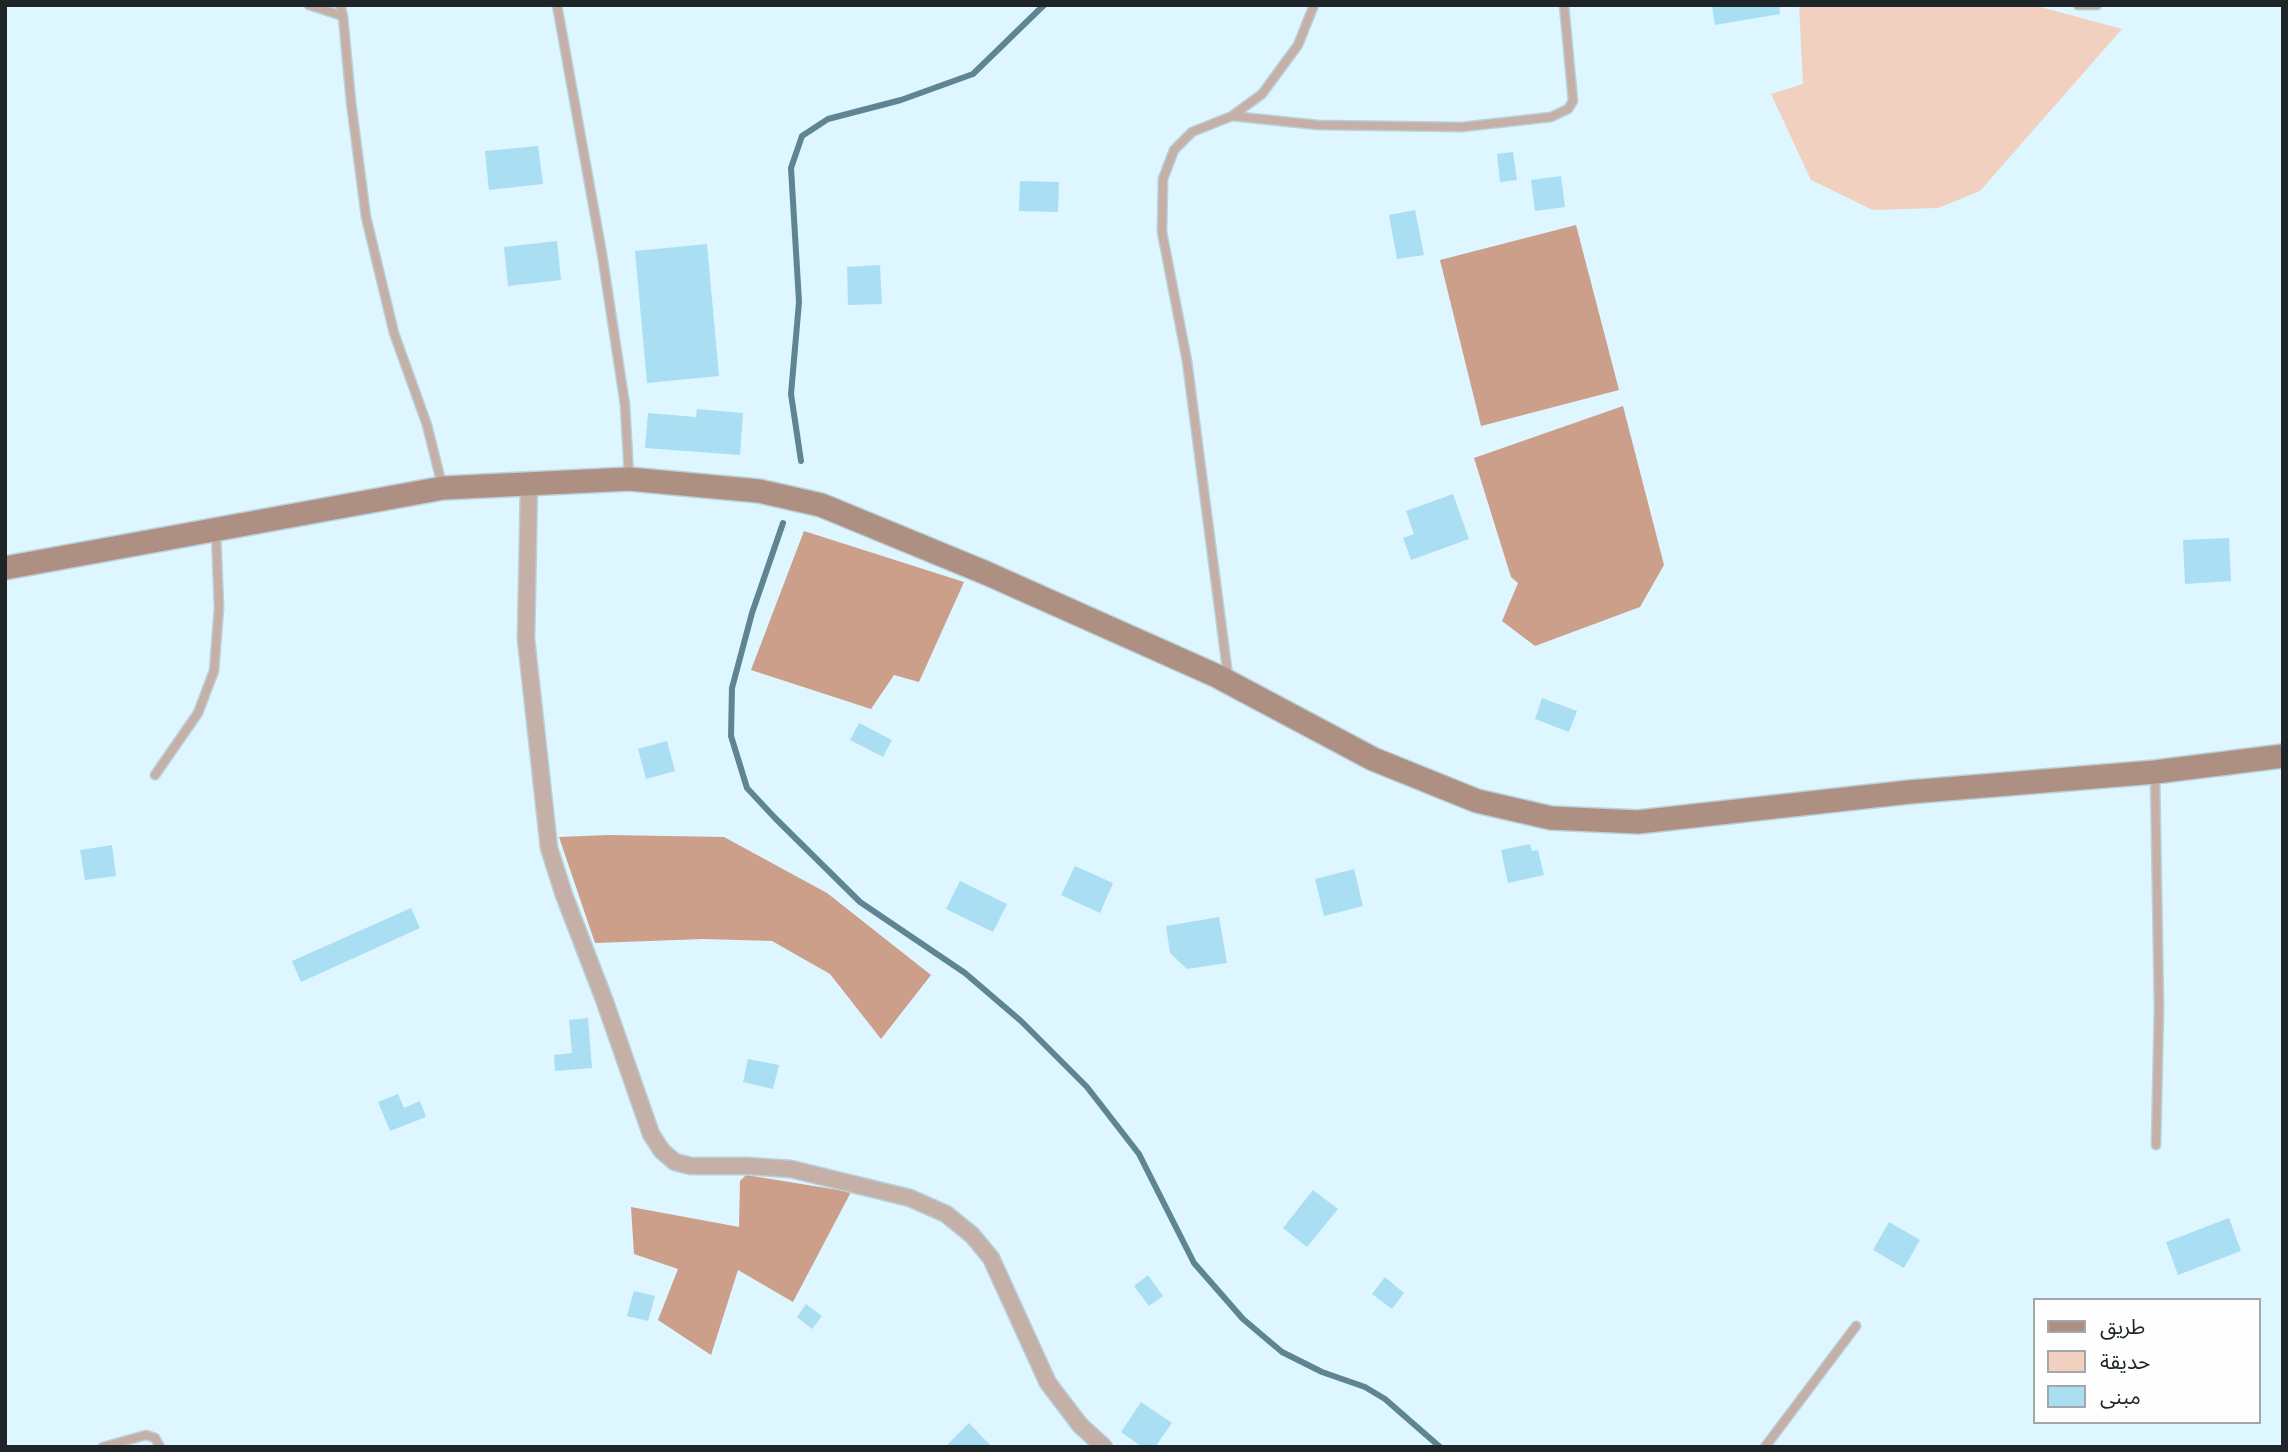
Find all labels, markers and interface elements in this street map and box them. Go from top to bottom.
legend [2032,1298,2260,1424]
text: طريق [2100,1312,2145,1340]
text: حديقة [2100,1347,2150,1375]
text: مبنى [2100,1382,2141,1410]

